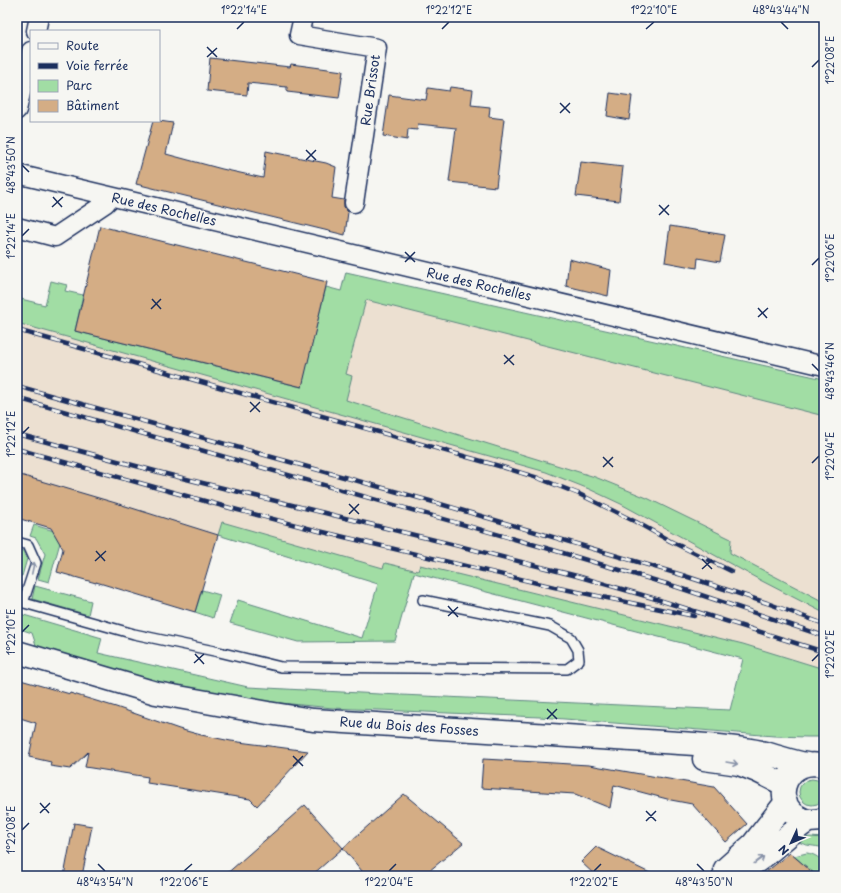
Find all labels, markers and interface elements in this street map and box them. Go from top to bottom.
text: 1°22'14"E [221,2,267,17]
text: 1°22'12"E [426,2,472,17]
text: 1°22'10"E [631,2,677,17]
text: 48°43'44"N [752,2,810,17]
legend [30,30,160,122]
text: Route [66,36,99,54]
text: 1°22'08"E [822,36,837,84]
street label: Rue Brissot [355,53,384,127]
text: Voie ferrée [66,56,128,74]
text: Parc [66,76,92,94]
text: Bâtiment [66,96,119,114]
text: 48°43'50"N [3,136,18,194]
street label: Rue des Rochelles [110,187,219,230]
text: 1°22'14"E [3,213,18,259]
text: 1°22'06"E [822,233,837,283]
street label: Rue des Rochelles [425,262,534,305]
text: 48°43'46"N [822,342,837,400]
text: 1°22'12"E [3,411,18,457]
text: 1°22'04"E [822,432,837,480]
one-way arrow [30,562,38,575]
text: 1°22'10"E [3,609,18,655]
text: 1°22'02"E [822,630,837,678]
street label: Rue du Bois des Fosses [339,711,479,740]
one-way arrow [725,759,738,767]
text: 1°22'08"E [3,806,18,854]
north arrow [771,823,811,863]
text: N [774,841,793,859]
one-way arrow [753,856,764,864]
text: 48°43'54"N [77,874,134,889]
text: 1°22'06"E [159,874,209,889]
text: 1°22'04"E [365,874,413,889]
text: 1°22'02"E [570,874,618,889]
text: 48°43'50"N [675,874,733,889]

